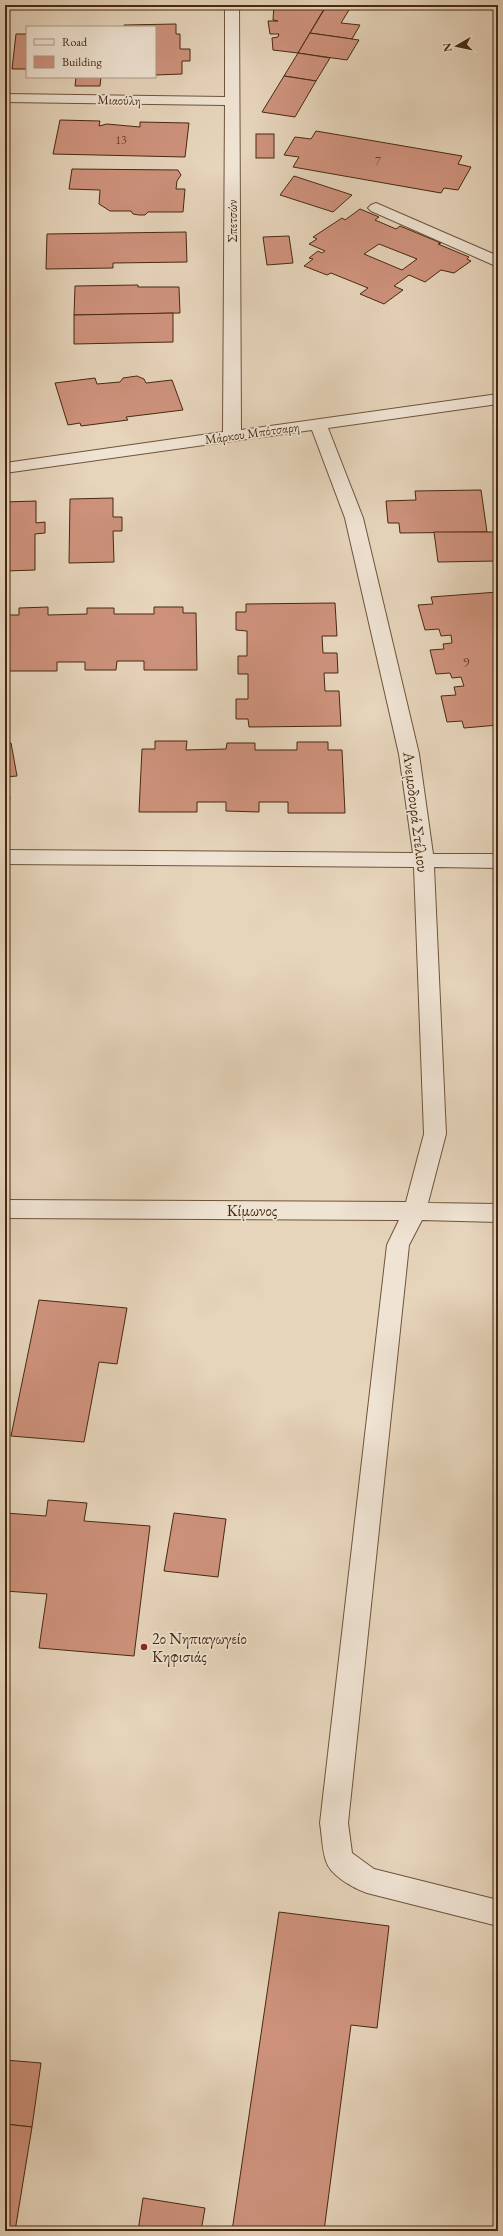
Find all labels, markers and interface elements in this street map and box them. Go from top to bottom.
legend [26,26,156,78]
north arrow [437,26,477,66]
text: Road [62,34,88,50]
text: N [439,42,455,53]
text: Building [62,54,103,70]
street label: Μιαούλη [97,91,141,109]
house number: 13 [115,132,127,148]
house number: 7 [375,153,381,169]
street label: Σπετσών [224,199,241,243]
street label: Μάρκου Μπότσαρη [204,418,300,448]
house number: 9 [463,653,470,671]
street label: Ανεμοδουρά Στέλιου [398,749,434,874]
street label: Κίμωνος [227,1200,278,1221]
place label: 2ο Νηπιαγωγείο Κηφισιάς [152,1628,247,1667]
marker: 2ο Νηπιαγωγείο Κηφισιάς [139,1642,149,1652]

